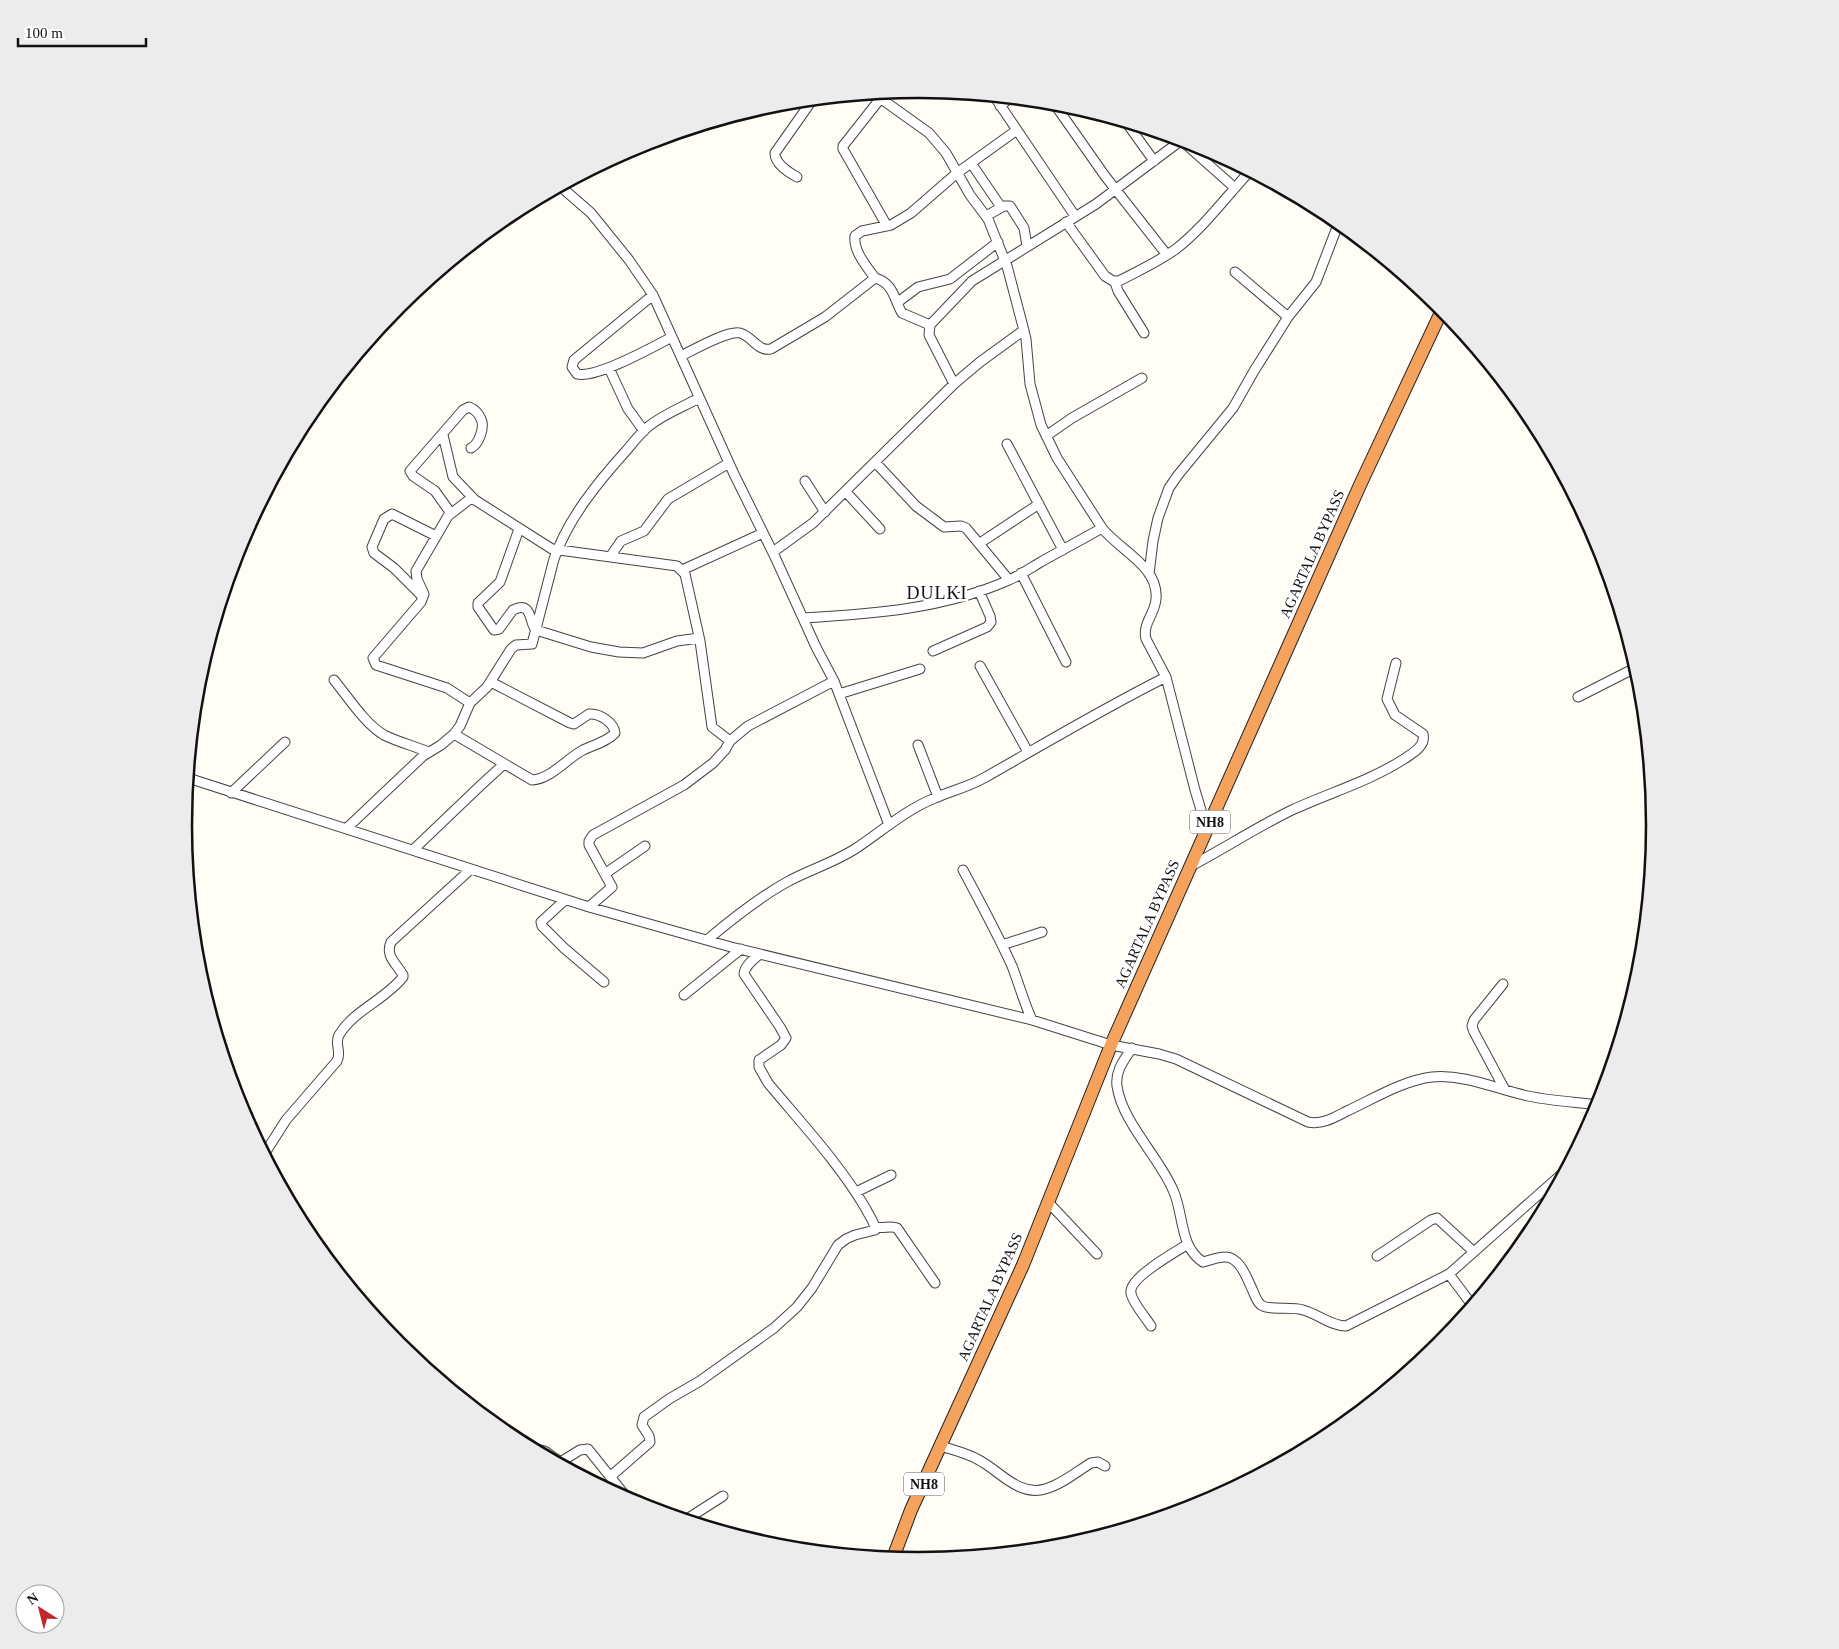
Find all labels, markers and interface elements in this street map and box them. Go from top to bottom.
scale bar [18,15,145,47]
text: 100 m [25,25,63,41]
street label: AGARTALA BYPASS [1276,487,1348,621]
district label: DULKI [907,583,968,603]
road number: NH8 [1190,810,1230,834]
street label: AGARTALA BYPASS [1111,857,1183,991]
street label: AGARTALA BYPASS [954,1230,1026,1364]
road number: NH8 [904,1472,944,1496]
north arrow [15,1584,65,1634]
text: N [24,1590,41,1608]

